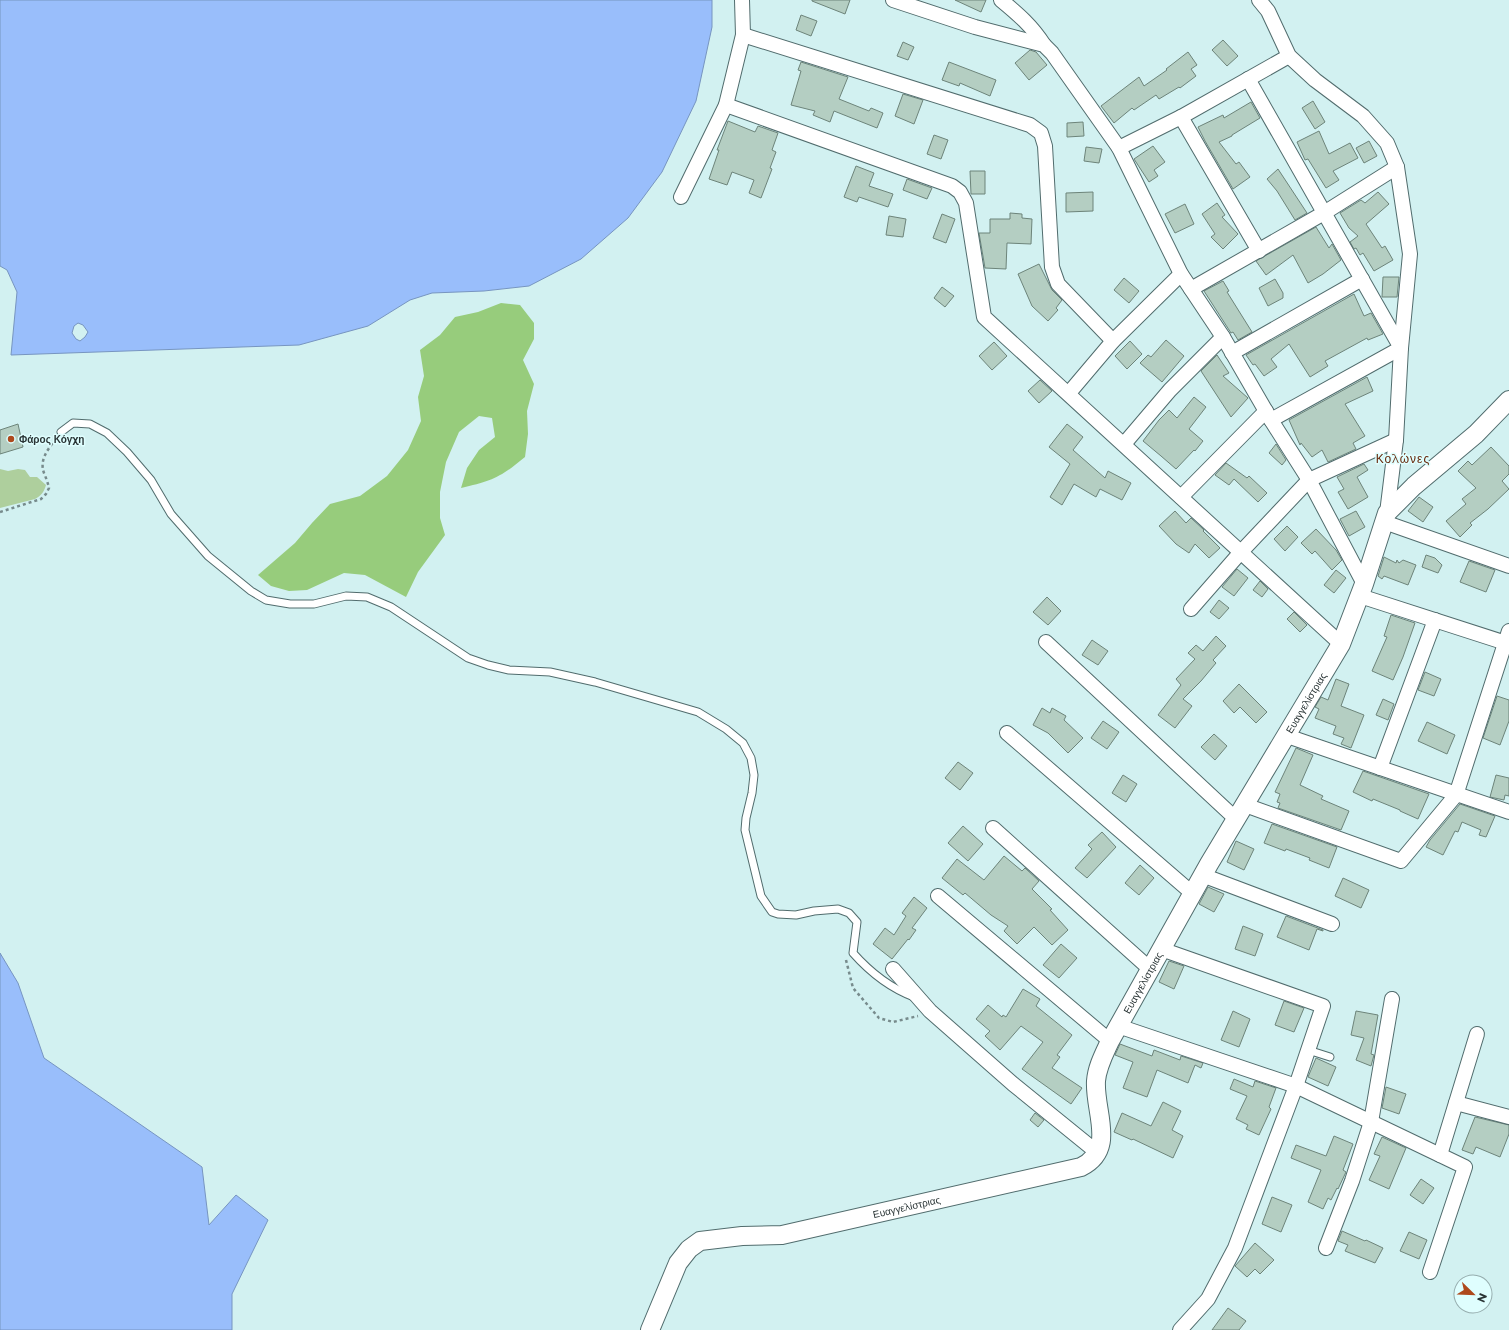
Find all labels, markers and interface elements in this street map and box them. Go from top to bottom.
place label: Φάρος Κόγχη [19,433,84,446]
marker: Φάρος Κόγχη [6,434,16,444]
district label: Κολώνες [1376,451,1430,466]
street label: Ευαγγελίστριας [1283,670,1329,736]
street label: Ευαγγελίστριας [1120,949,1165,1016]
street label: Ευαγγελίστριας [872,1193,942,1221]
north arrow [1453,1274,1493,1314]
text: N [1474,1291,1490,1305]

